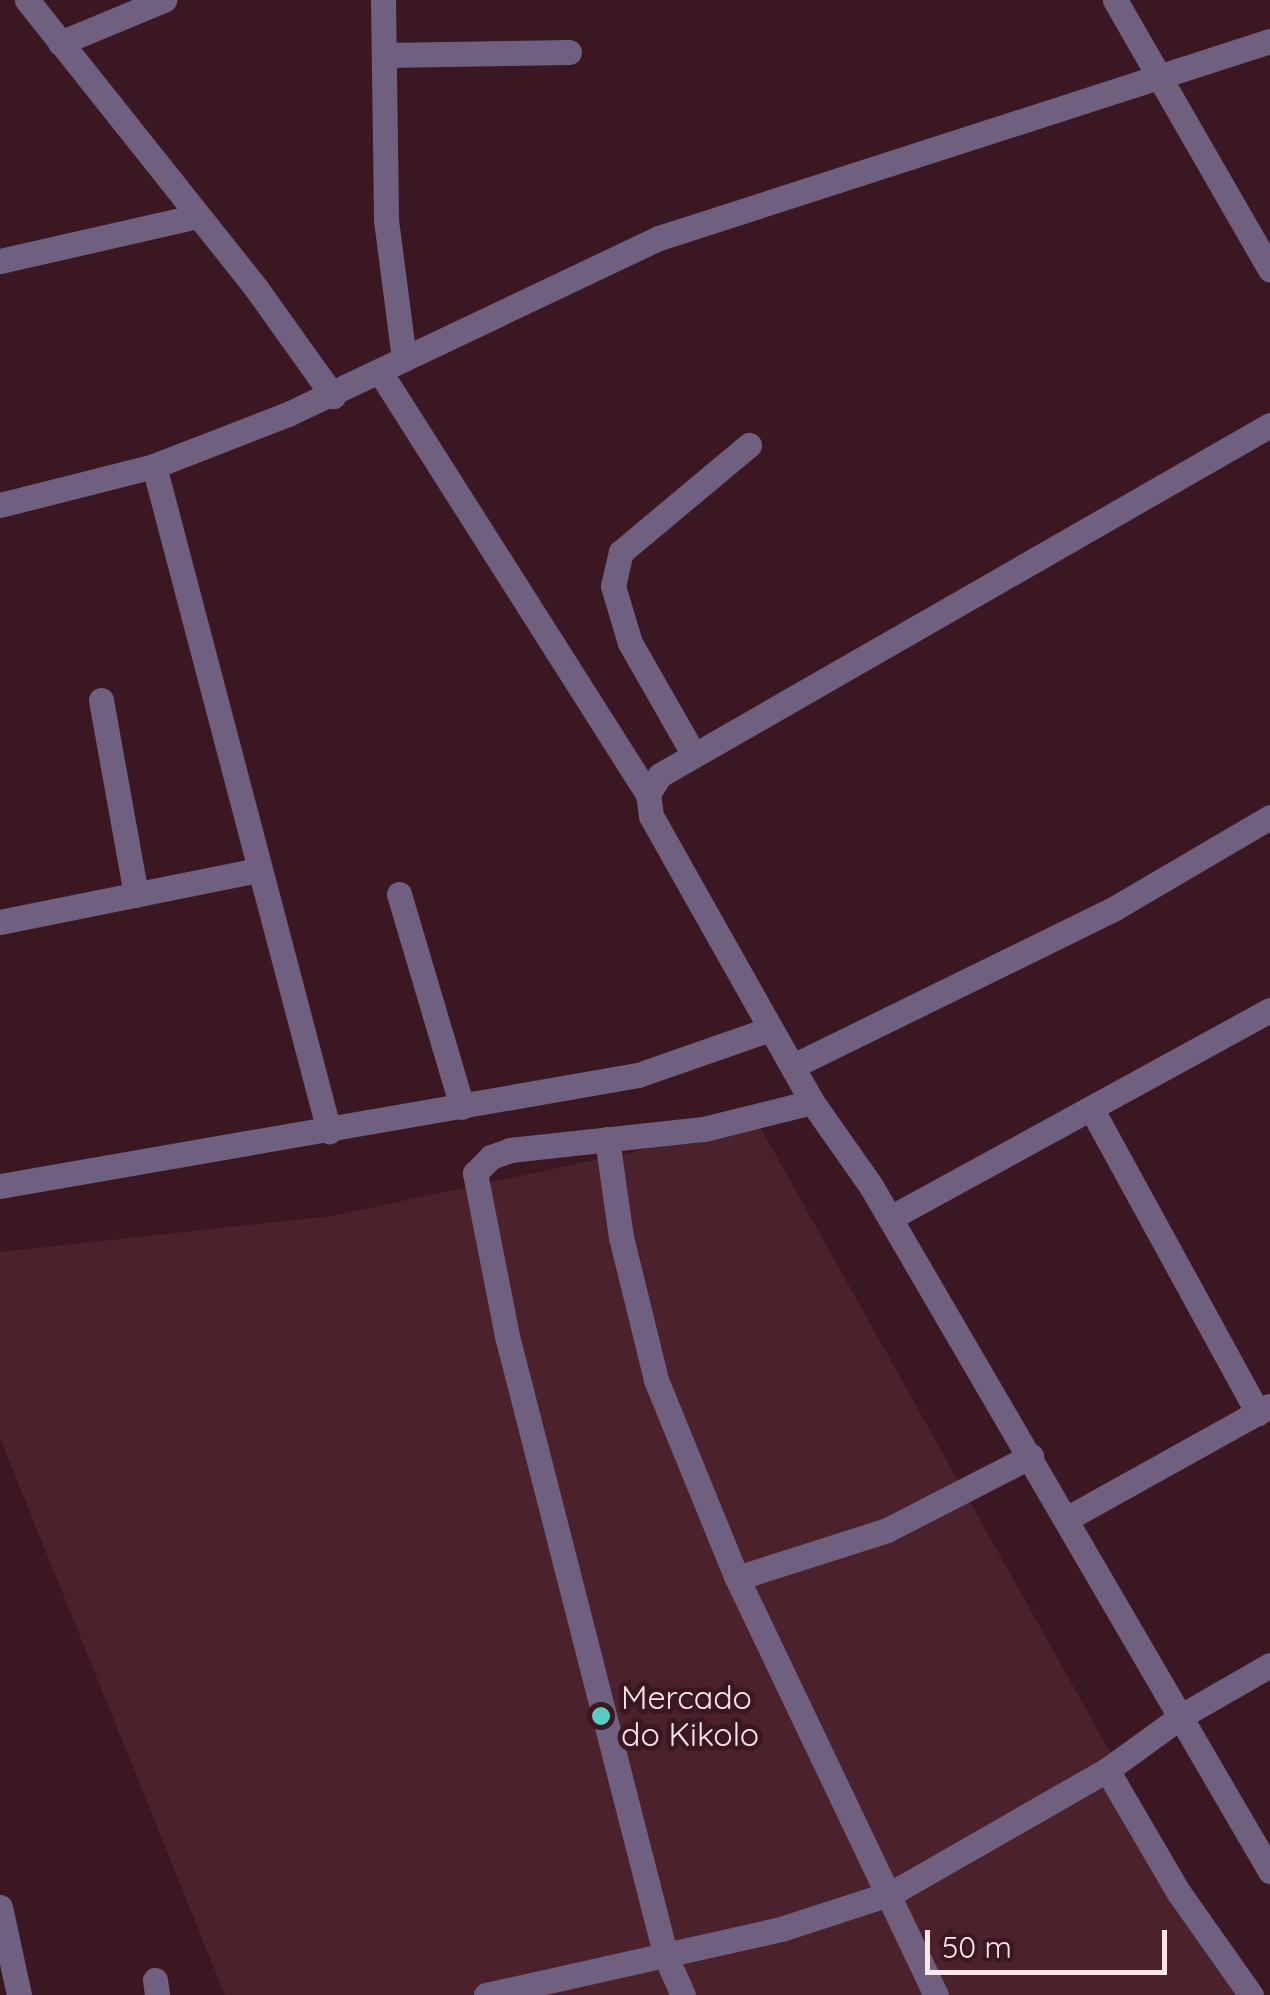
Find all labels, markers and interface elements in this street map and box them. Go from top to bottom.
place label: Mercado do Kikolo [621,1679,759,1754]
marker: Mercado do Kikolo [590,1705,612,1727]
scale bar [930,1910,1172,1972]
text: 50 m [942,1928,1012,1966]

